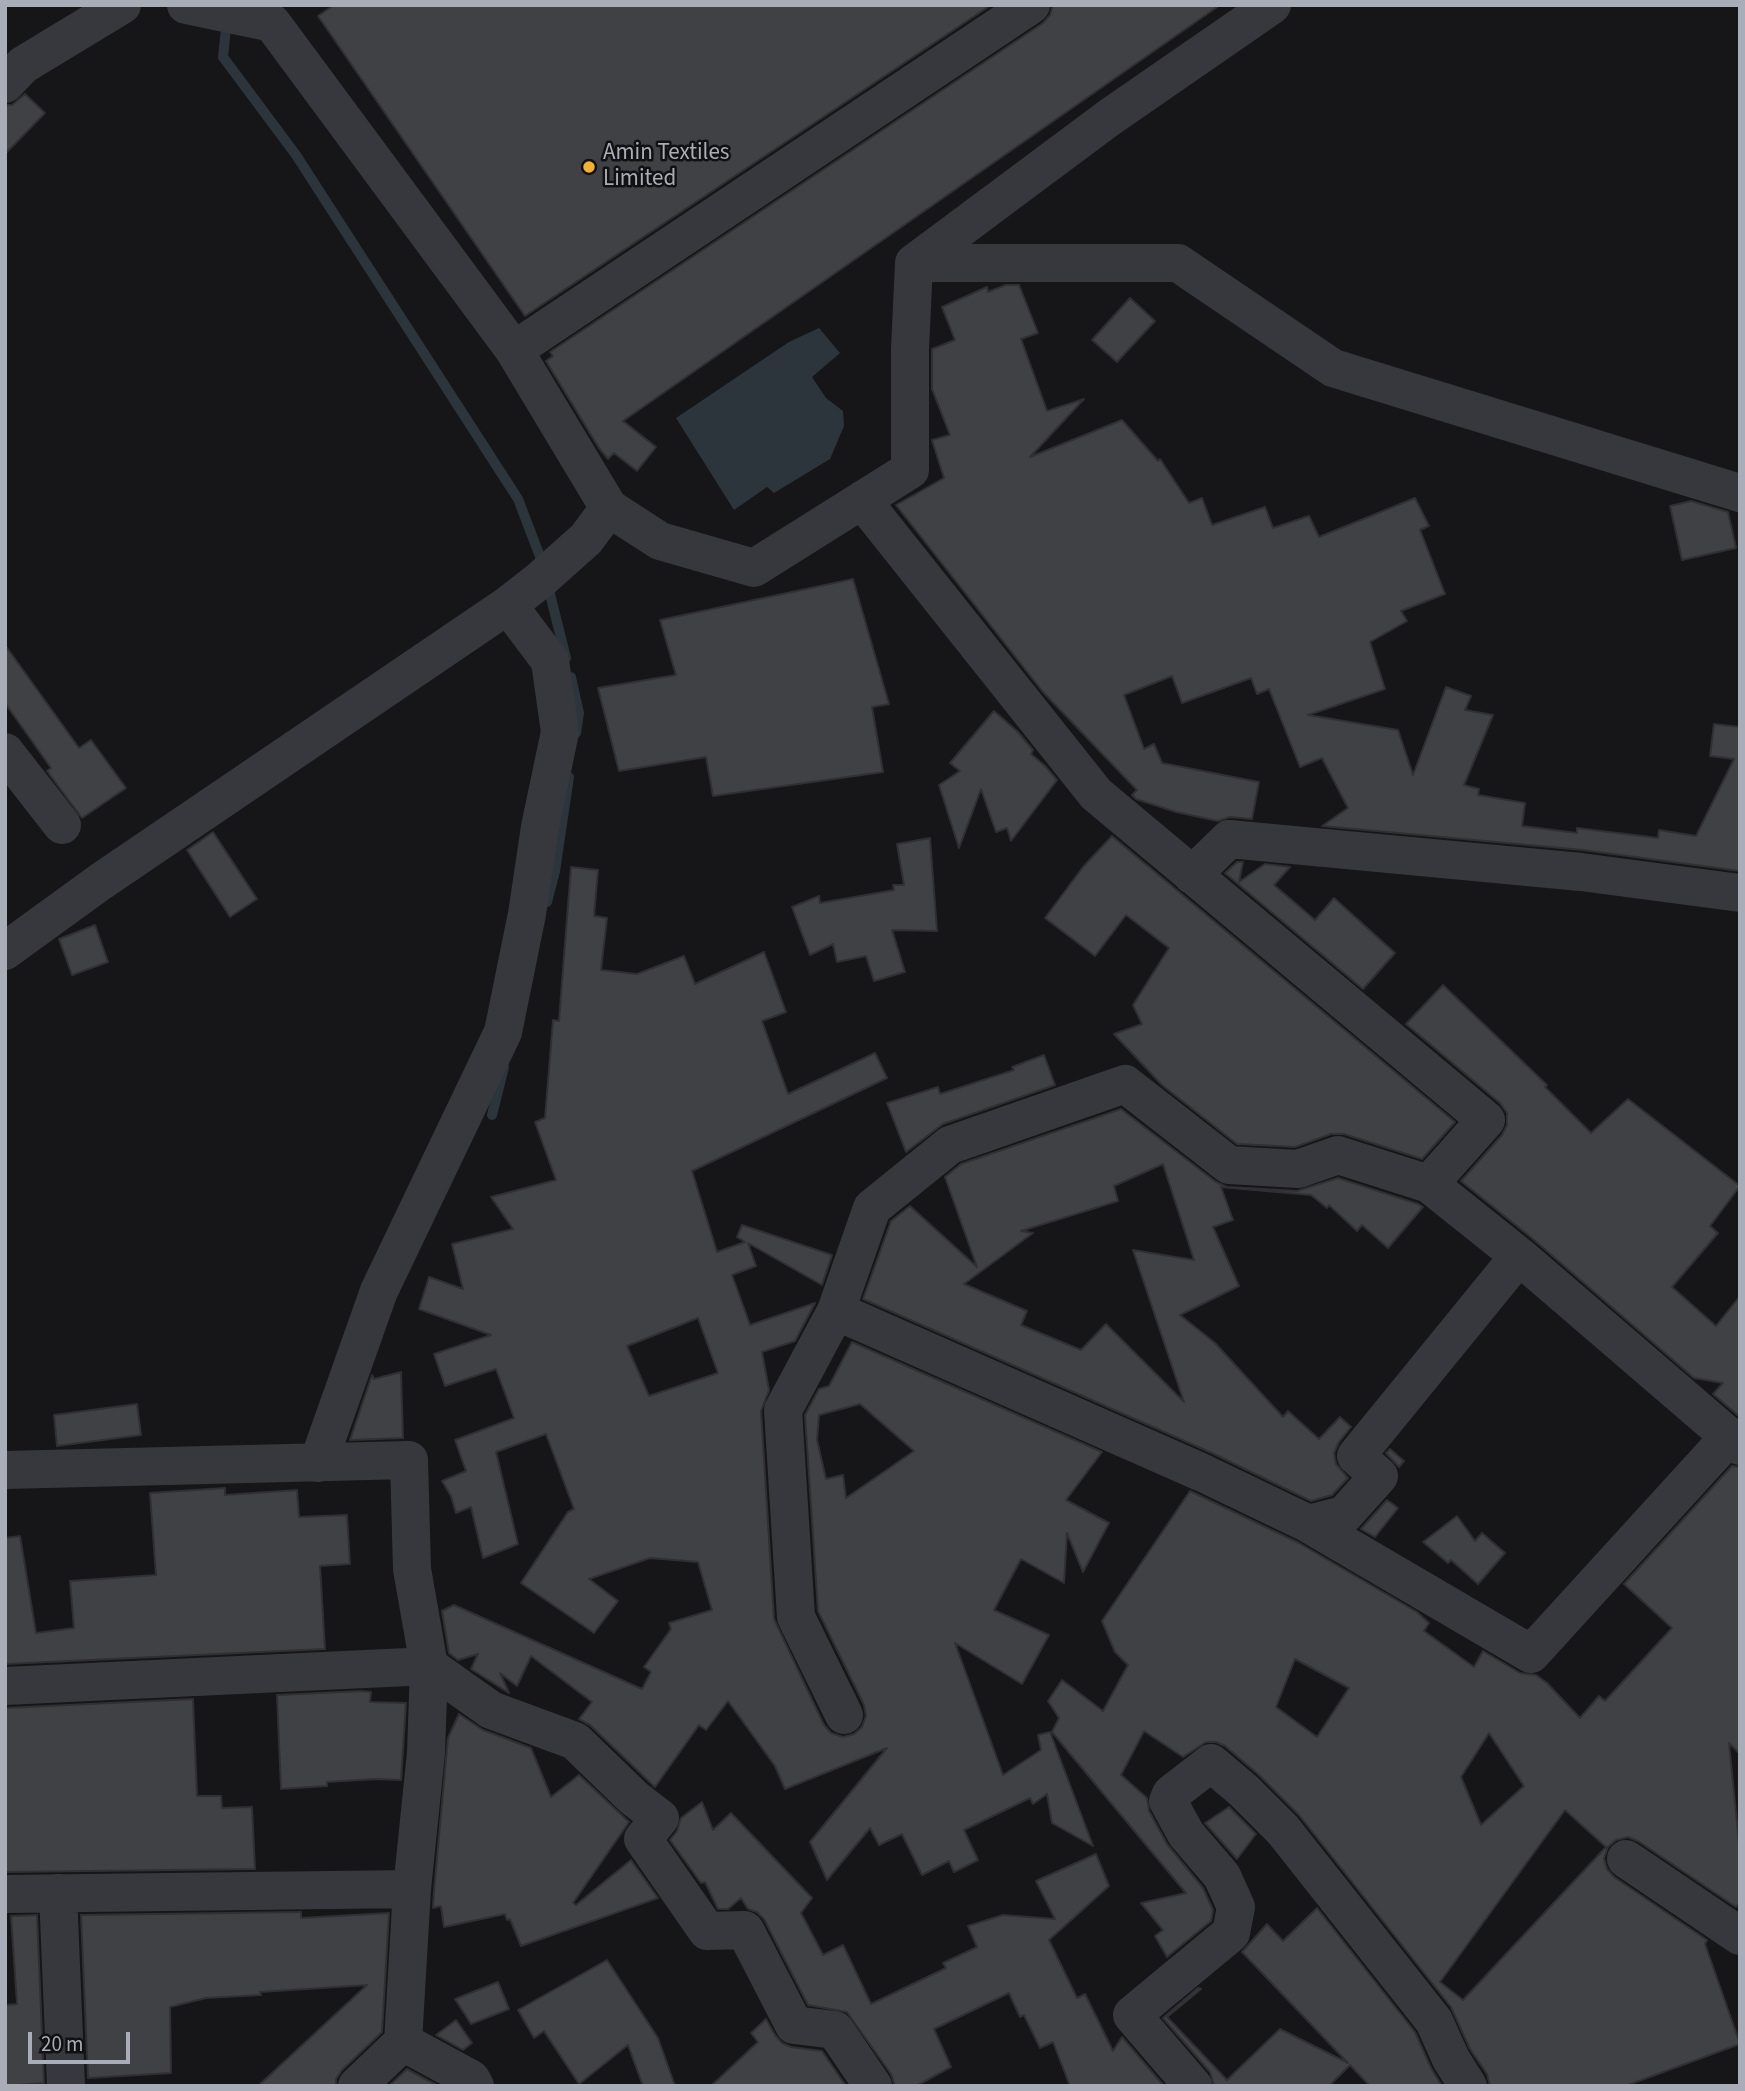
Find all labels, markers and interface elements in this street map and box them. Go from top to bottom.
place label: Amin Textiles Limited [603,140,729,194]
marker: Amin Textiles Limited [581,159,597,175]
scale bar [32,2018,133,2062]
text: 20 m [41,2029,83,2059]

